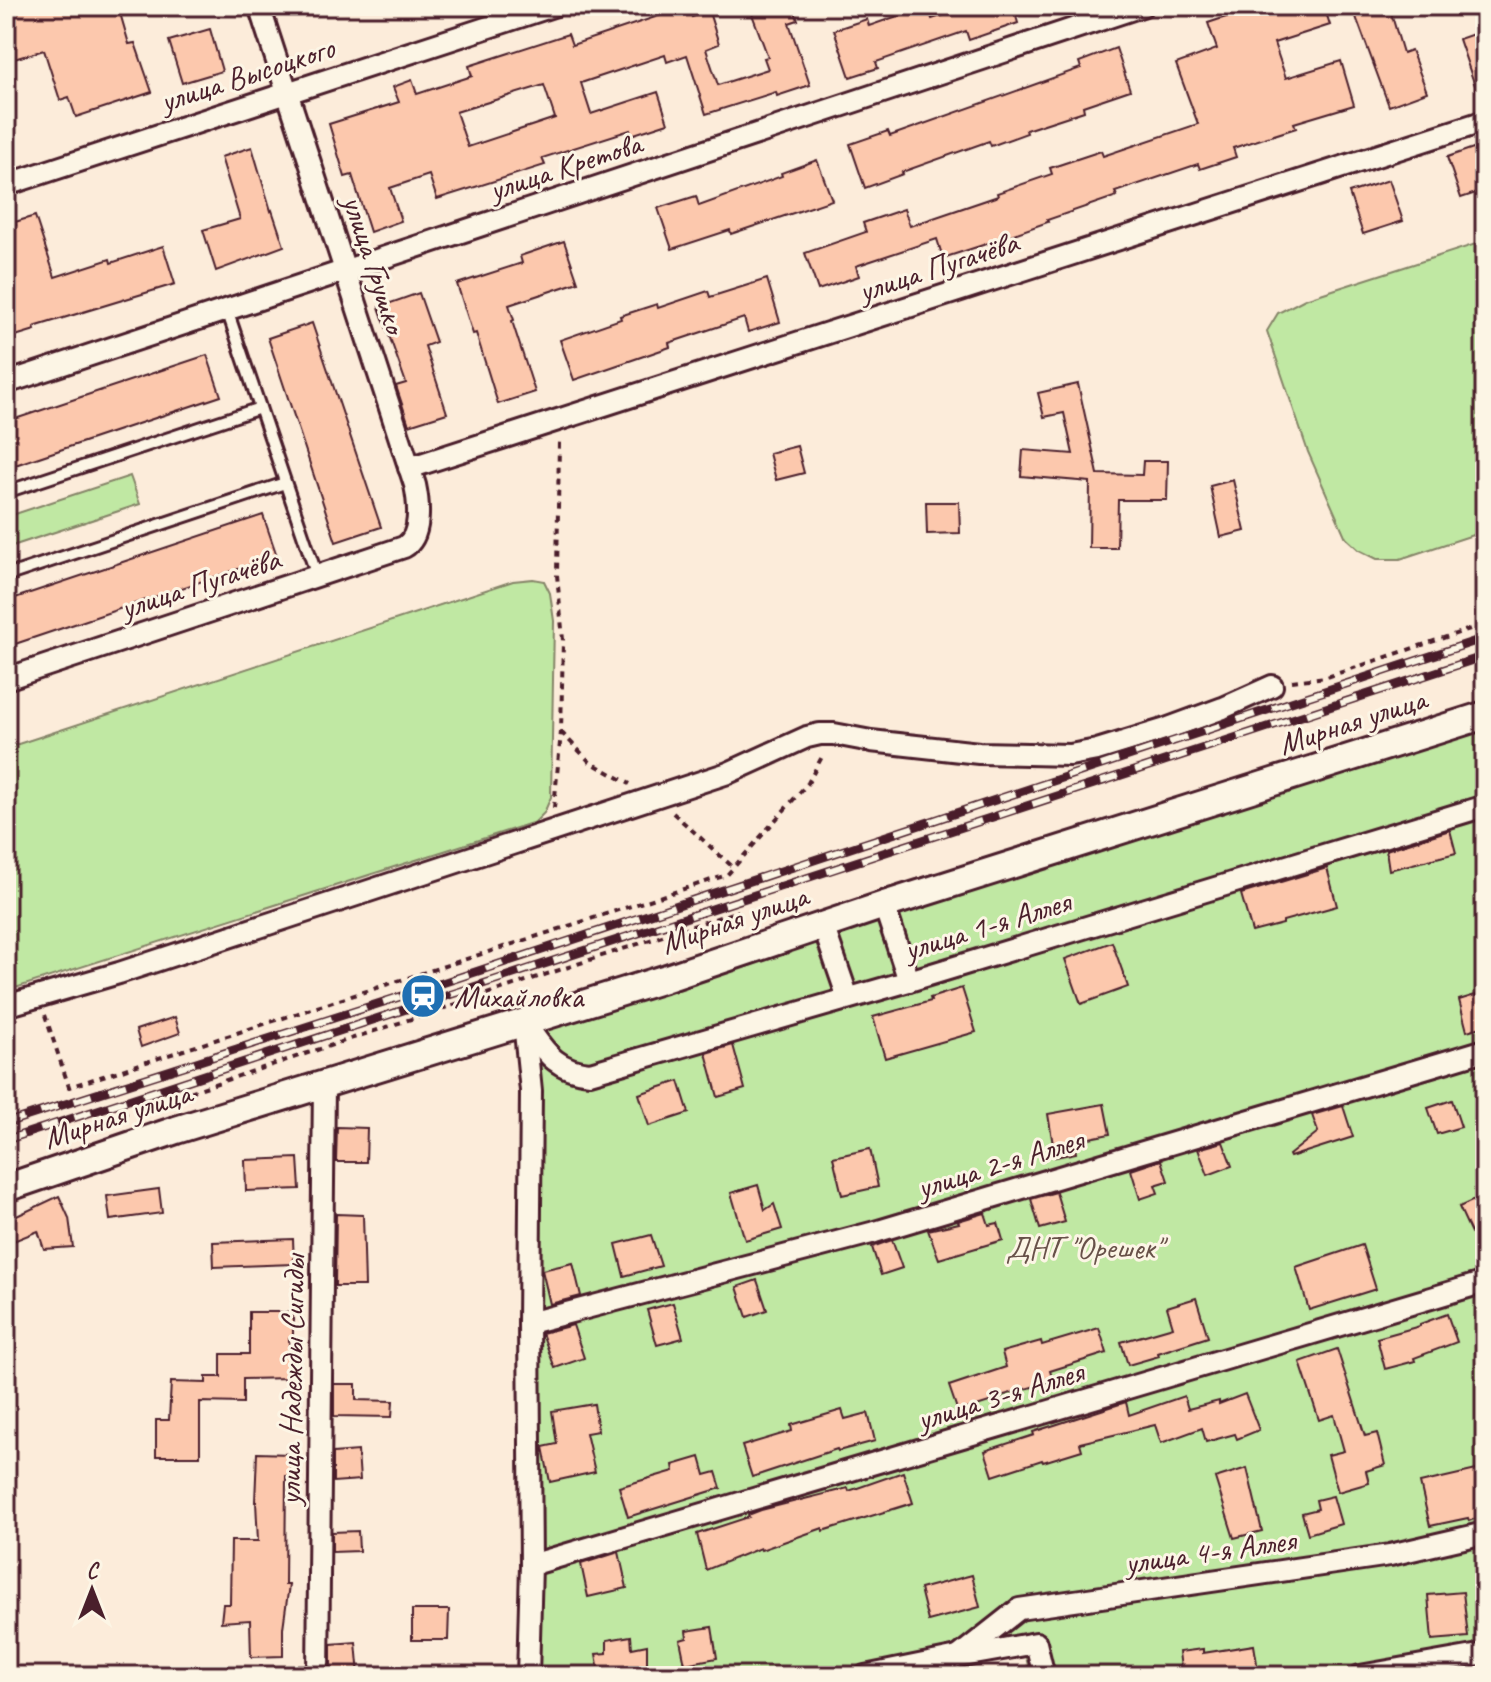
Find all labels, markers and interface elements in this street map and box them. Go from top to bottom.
street label: улица Высоцкого [153,27,341,122]
street label: улица Кретова [482,122,649,211]
street label: улица Грушко [332,188,417,342]
street label: улица Пугачёва [851,221,1025,312]
street label: улица Пугачёва [113,538,287,629]
street label: Мирная улица [1273,678,1434,765]
street label: Мирная улица [655,874,816,964]
street label: улица 1-я Аллея [897,880,1077,971]
station icon: Михайловка [399,972,447,1020]
place label: Михайловка [454,976,585,1017]
street label: Мирная улица [38,1072,199,1159]
street label: улица 2-я Аллея [910,1118,1090,1209]
park label: ДНТ "Орешек" [1006,1227,1169,1268]
street label: улица Надежды Сигиды [269,1252,314,1508]
street label: улица 3-я Аллея [910,1350,1090,1441]
street label: улица 4-я Аллея [1120,1519,1300,1584]
north arrow [52,1550,132,1630]
text: С [87,1557,101,1585]

